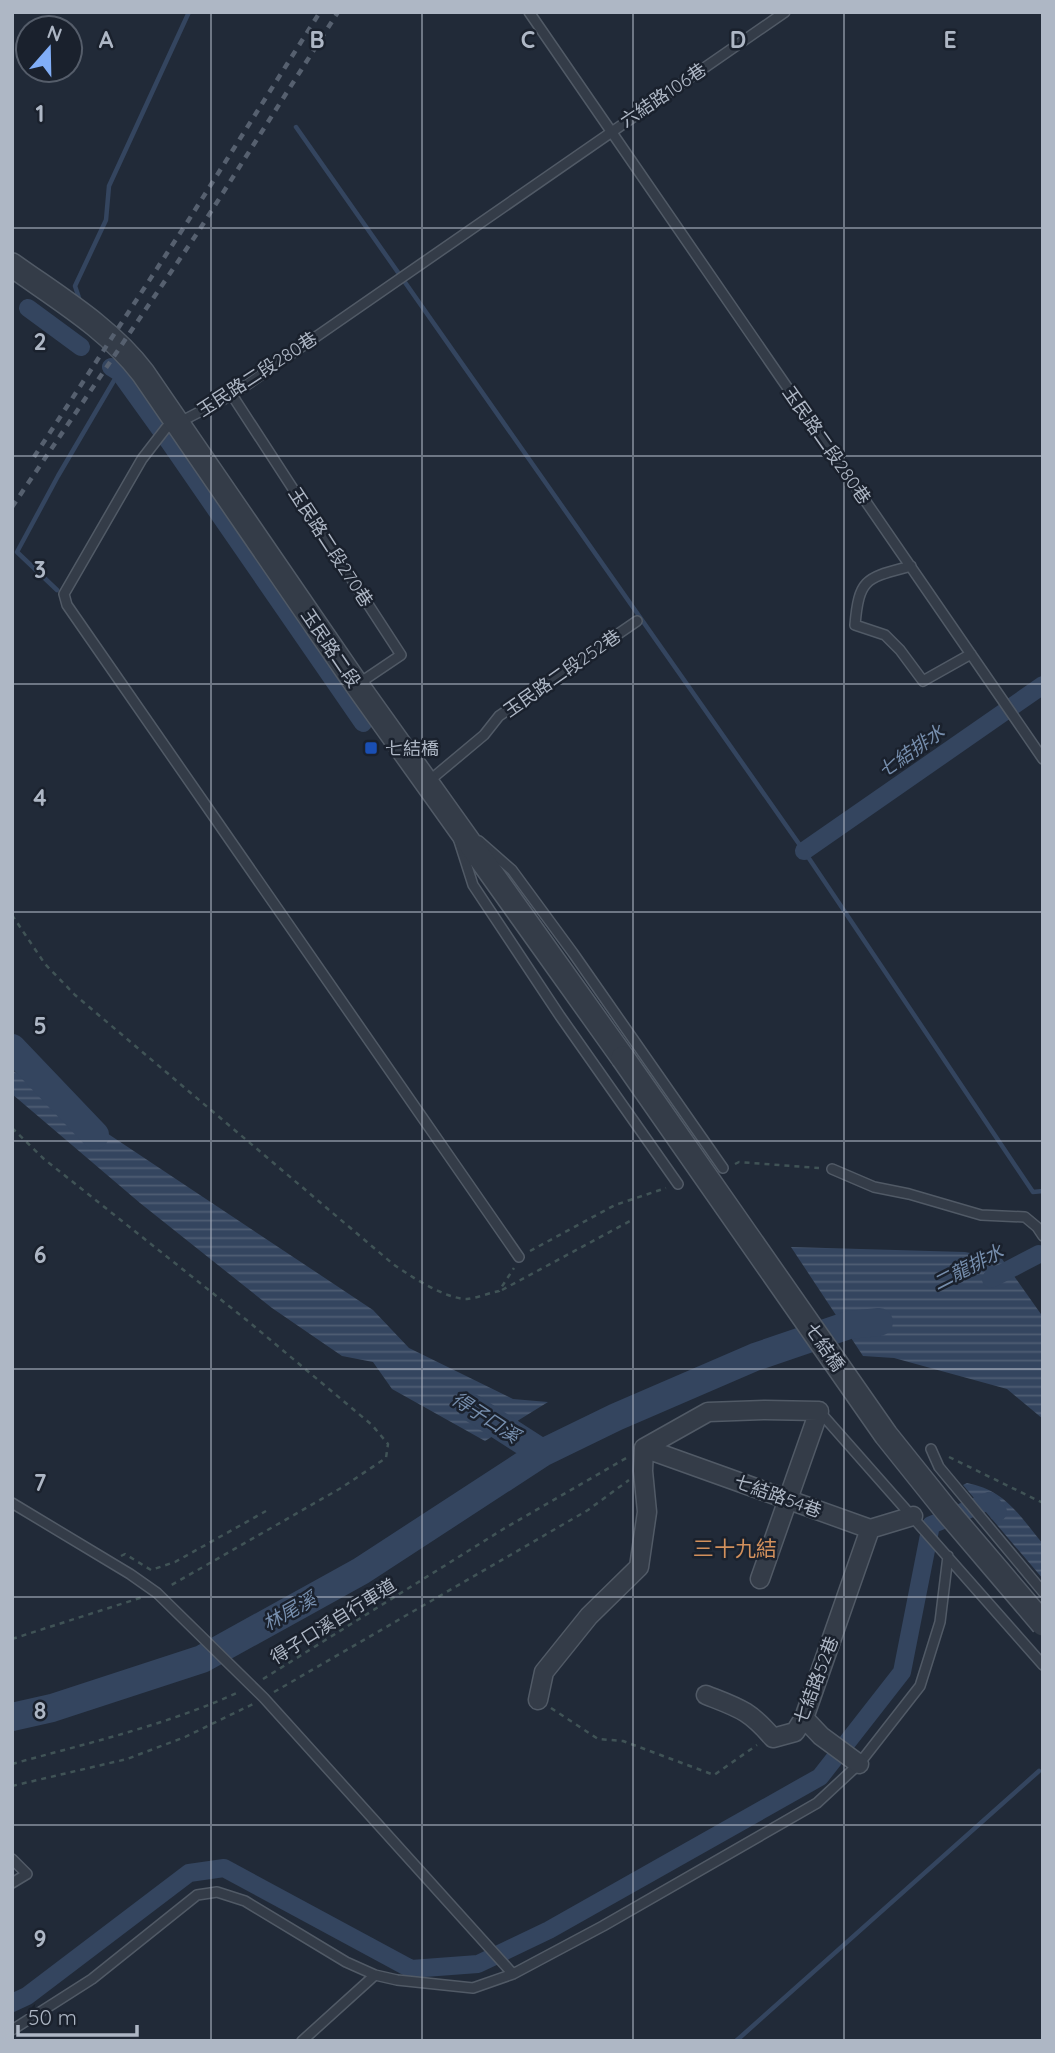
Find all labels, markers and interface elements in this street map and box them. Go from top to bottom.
north arrow [14,14,84,84]
text: N [44,19,65,47]
text: A [99,25,114,54]
text: B [309,25,325,54]
text: C [521,25,535,54]
text: D [730,25,746,54]
text: E [943,25,957,54]
street label: 六結路106巷 [616,58,710,132]
text: 1 [36,99,44,128]
text: 2 [33,327,47,356]
street label: 玉民路二段280巷 [193,327,321,421]
street label: 玉民路二段280巷 [778,382,876,508]
street label: 玉民路二段270巷 [284,483,378,611]
text: 3 [34,555,46,584]
street label: 玉民路二段 [296,604,366,692]
street label: 玉民路二段252巷 [499,624,625,722]
water label: 七結排水 [873,719,950,783]
place label: 七結橋 [385,737,439,760]
marker: 七結橋 [363,740,379,756]
text: 4 [33,783,47,812]
text: 5 [33,1011,47,1040]
water label: 二龍排水 [929,1239,1008,1295]
text: 6 [34,1240,46,1269]
street label: 七結橋 [800,1318,850,1376]
water label: 得子口溪 [448,1386,527,1449]
text: 7 [34,1468,47,1497]
street label: 七結路54巷 [731,1470,825,1522]
district label: 三十九結 [693,1535,777,1561]
street label: 得子口溪自行車道 [266,1573,400,1669]
water label: 林尾溪 [258,1585,322,1635]
street label: 七結路52巷 [789,1633,843,1727]
text: 8 [34,1696,46,1725]
text: 9 [33,1924,47,1953]
scale bar [18,1994,136,2038]
text: 50 m [28,2004,77,2030]

